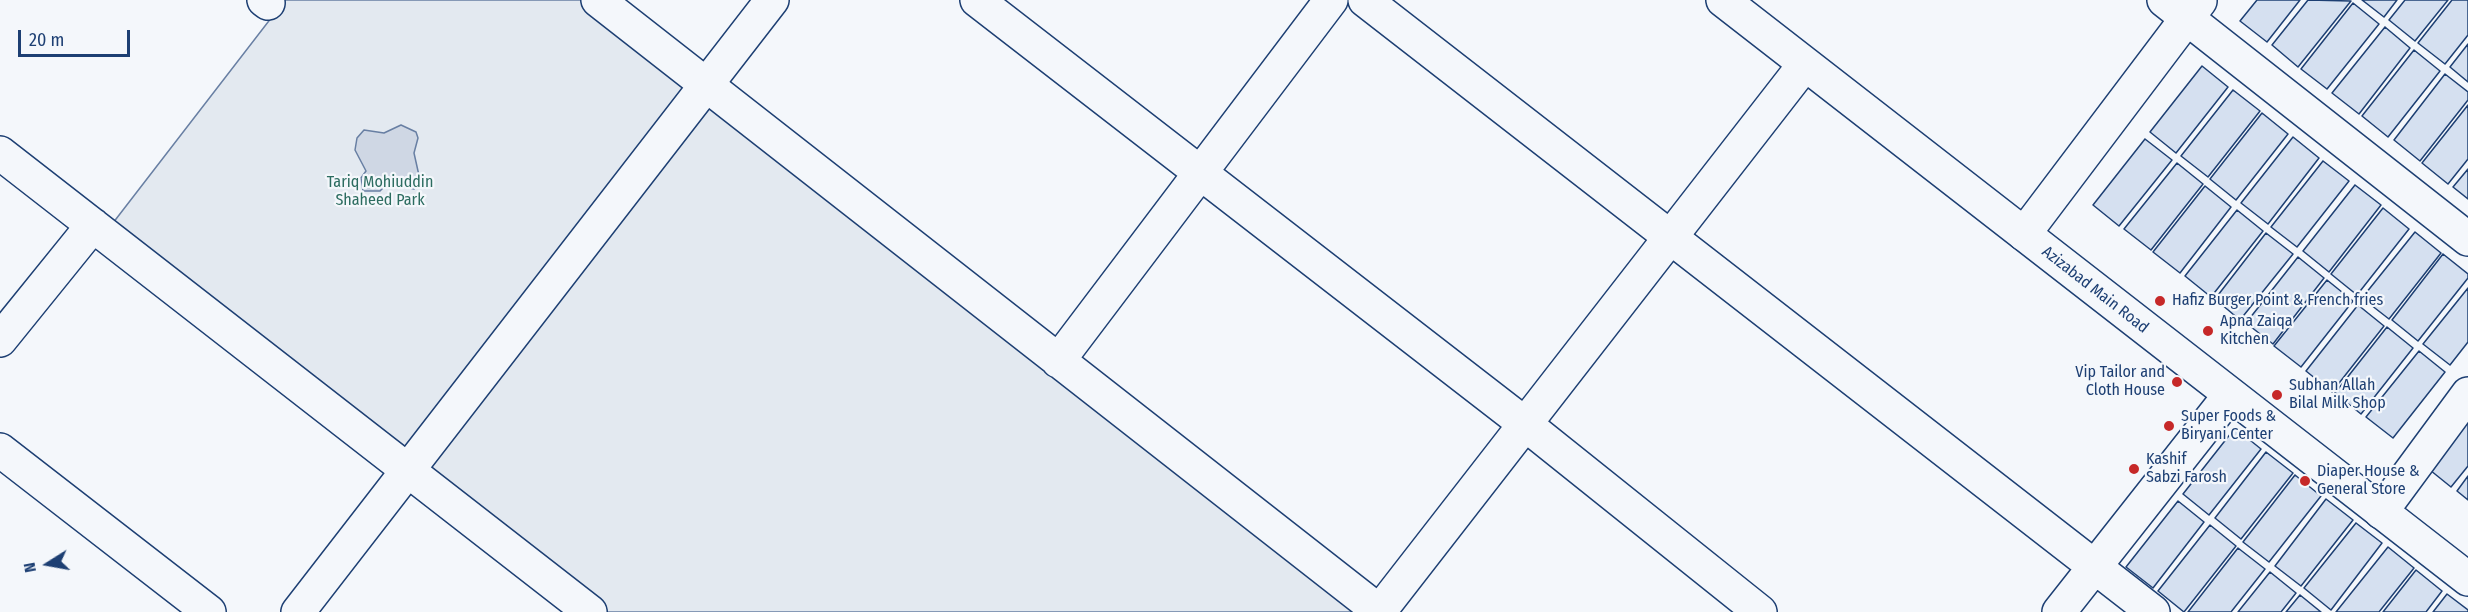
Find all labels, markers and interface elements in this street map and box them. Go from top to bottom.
scale bar [21,18,134,56]
text: 20 m [29,29,64,51]
park label: Tariq Mohiuddin Shaheed Park [327,173,433,211]
street label: Azizabad Main Road [2038,242,2152,338]
place label: Hafiz Burger Point & French fries [2172,291,2383,311]
marker: Hafiz Burger Point & French fries [2153,294,2167,308]
place label: Apna Zaiqa Kitchen [2220,312,2293,350]
marker: Apna Zaiqa Kitchen [2201,324,2215,338]
place label: Vip Tailor and Cloth House [2075,363,2165,401]
marker: Vip Tailor and Cloth House [2170,375,2184,389]
place label: Subhan Allah Bilal Milk Shop [2289,376,2386,414]
marker: Subhan Allah Bilal Milk Shop [2270,388,2284,402]
place label: Super Foods & Biryani Center [2181,407,2276,445]
marker: Super Foods & Biryani Center [2162,419,2176,433]
place label: Kashif Sabzi Farosh [2146,450,2227,488]
marker: Kashif Sabzi Farosh [2127,462,2141,476]
place label: Diaper House & General Store [2317,462,2420,500]
marker: Diaper House & General Store [2298,474,2312,488]
north arrow [18,534,78,594]
text: N [20,561,40,574]

